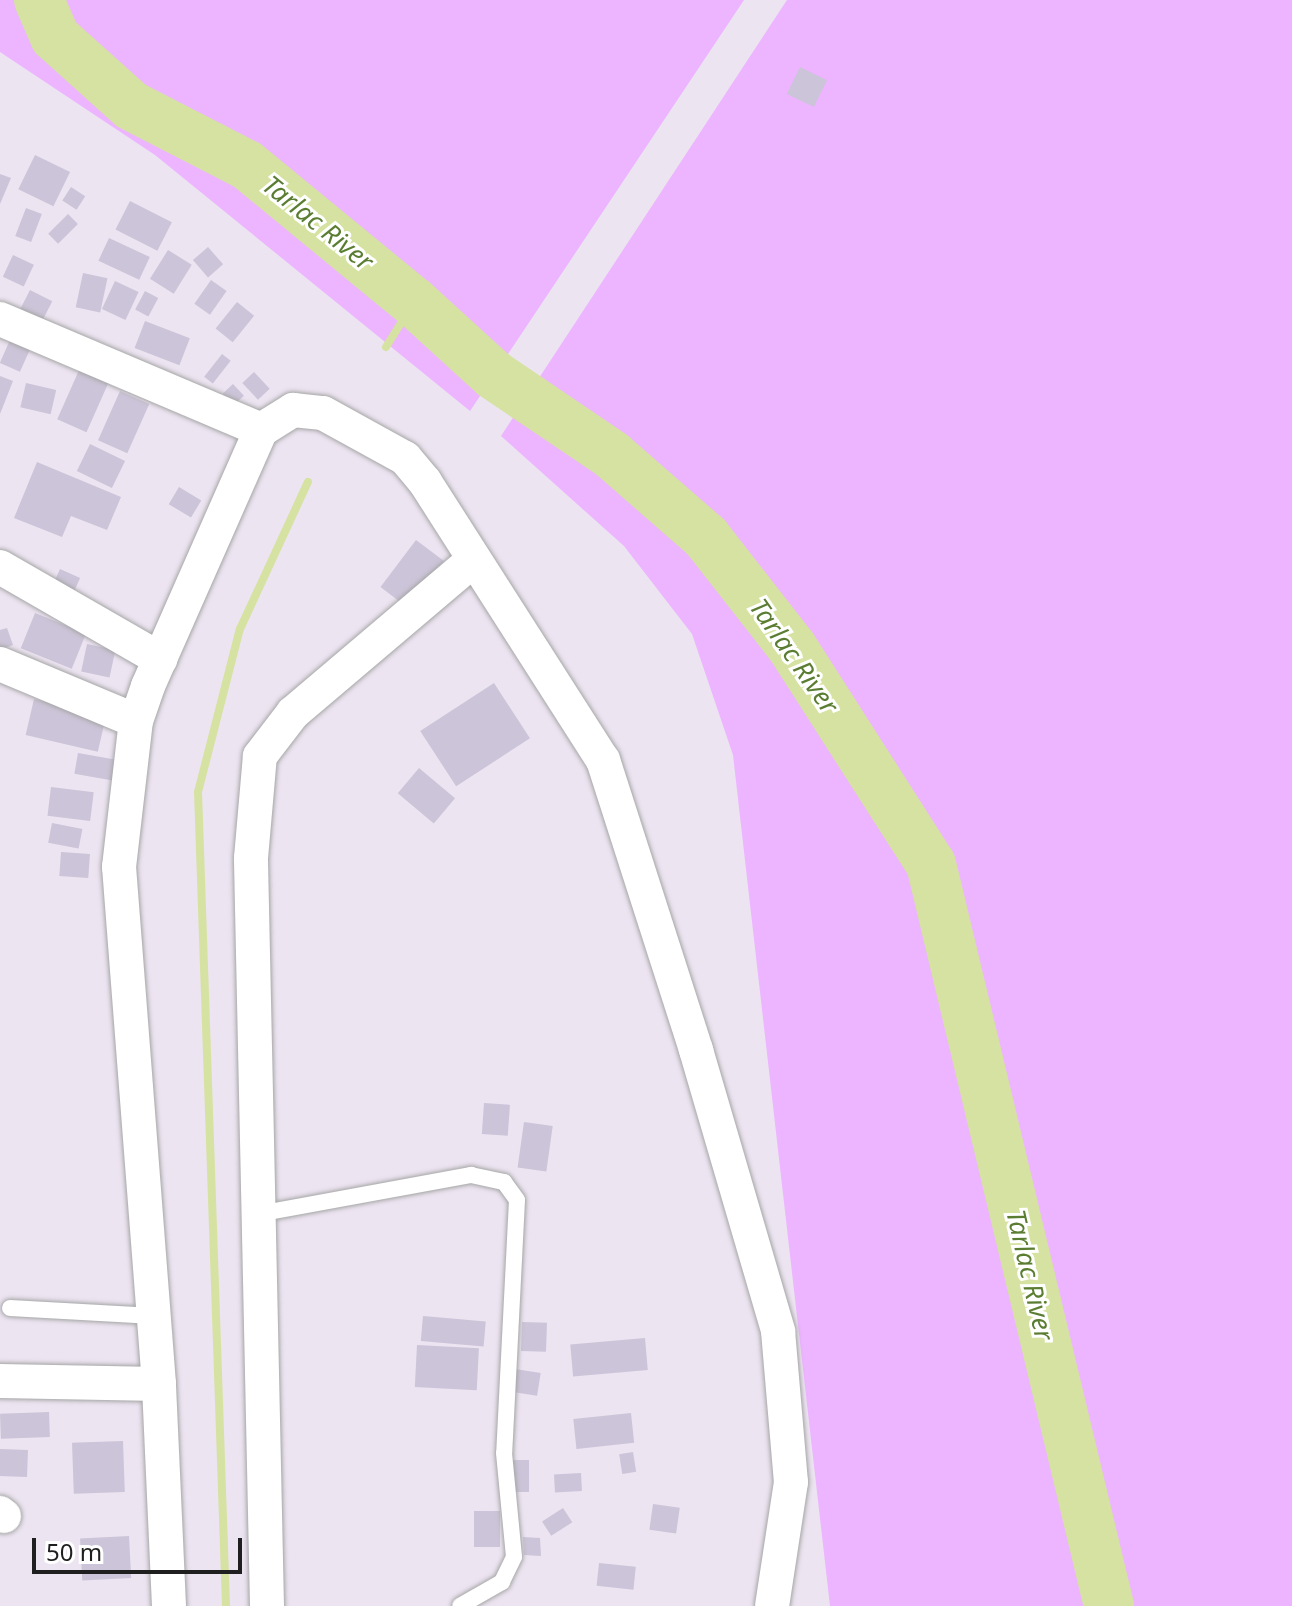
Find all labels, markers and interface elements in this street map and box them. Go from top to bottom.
water label: Tarlac River [256,169,380,277]
water label: Tarlac River [743,593,845,719]
water label: Tarlac River [1000,1207,1060,1343]
scale bar [36,1522,246,1572]
text: 50 m [46,1535,102,1568]

